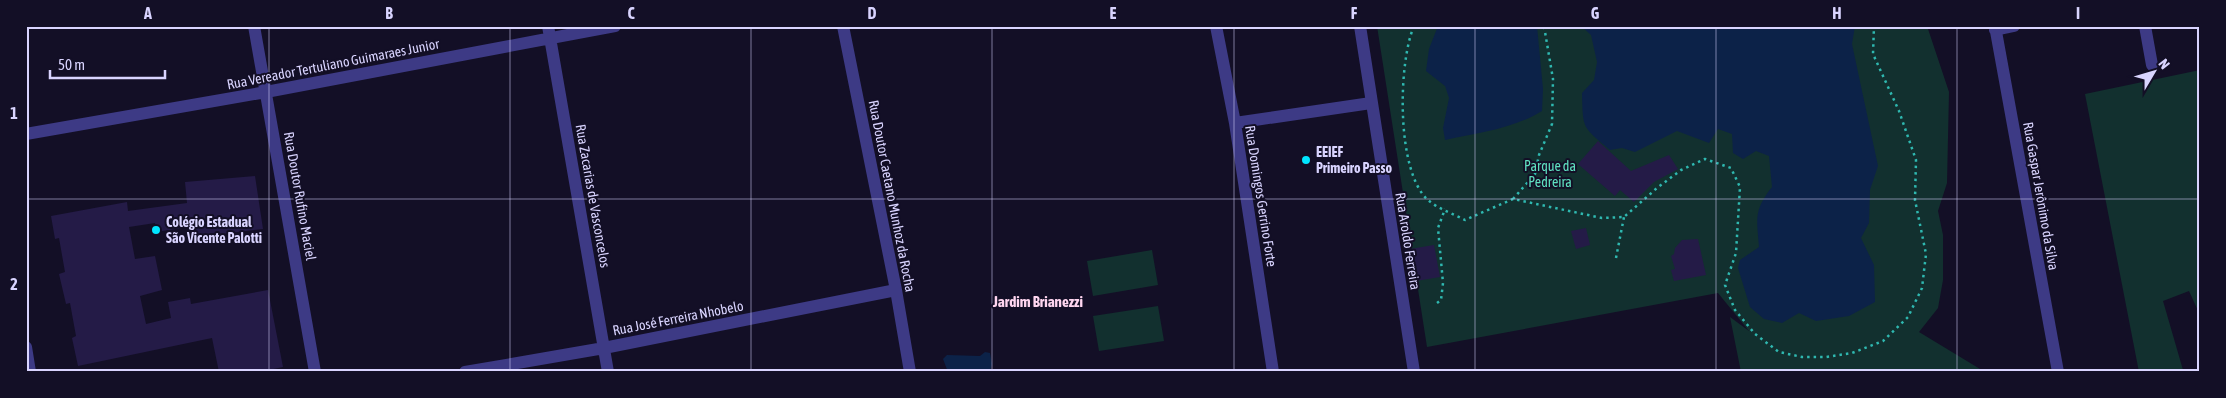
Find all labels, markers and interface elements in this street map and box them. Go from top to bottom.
text: A [143,4,152,22]
text: B [385,4,393,22]
text: C [627,4,635,22]
text: D [868,4,877,22]
text: E [1110,4,1117,22]
text: F [1351,4,1358,22]
text: G [1591,4,1600,22]
text: H [1832,4,1842,22]
text: I [2076,4,2080,22]
street label: Rua Vereador Tertuliano Guimaraes Junior [225,35,441,92]
scale bar [50,48,165,80]
north arrow [2128,48,2178,98]
text: 50 m [58,56,85,73]
text: N [2155,56,2173,72]
street label: Rua Doutor Caetano Munhoz da Rocha [866,99,918,293]
text: 1 [10,104,18,122]
street label: Rua Gaspar Jerônimo da Silva [2020,121,2062,271]
street label: Rua Zacarias de Vasconcelos [572,123,614,269]
street label: Rua Domingos Gerrino Forte [1242,124,1280,268]
street label: Rua Doutor Rufino Maciel [281,130,319,262]
place label: EEIEF Primeiro Passo [1316,144,1392,176]
marker: EEIEF Primeiro Passo [1300,154,1312,166]
park label: Parque da Pedreira [1524,158,1576,190]
street label: Rua Aroldo Ferreira [1392,191,1424,291]
place label: Colégio Estadual São Vicente Palotti [166,214,262,246]
marker: Colégio Estadual São Vicente Palotti [150,224,162,236]
text: 2 [10,275,18,293]
district label: Jardim Brianezzi [992,293,1083,310]
street label: Rua José Ferreira Nhobelo [611,297,745,339]

